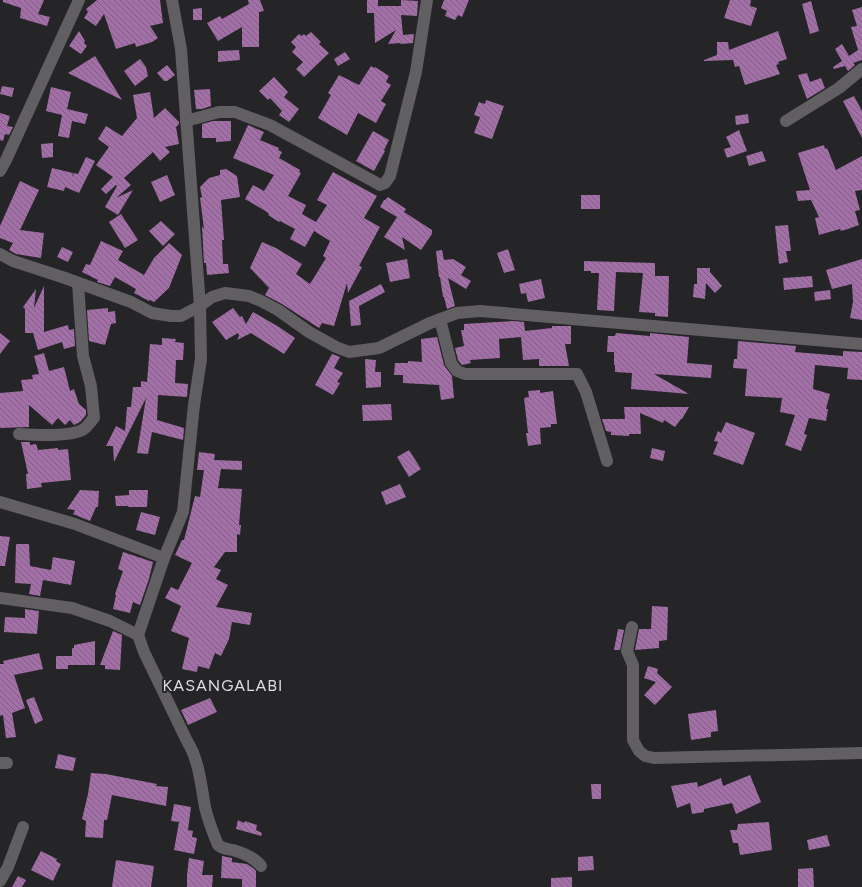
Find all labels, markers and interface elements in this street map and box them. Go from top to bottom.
district label: KASANGALABI [163,676,283,695]

